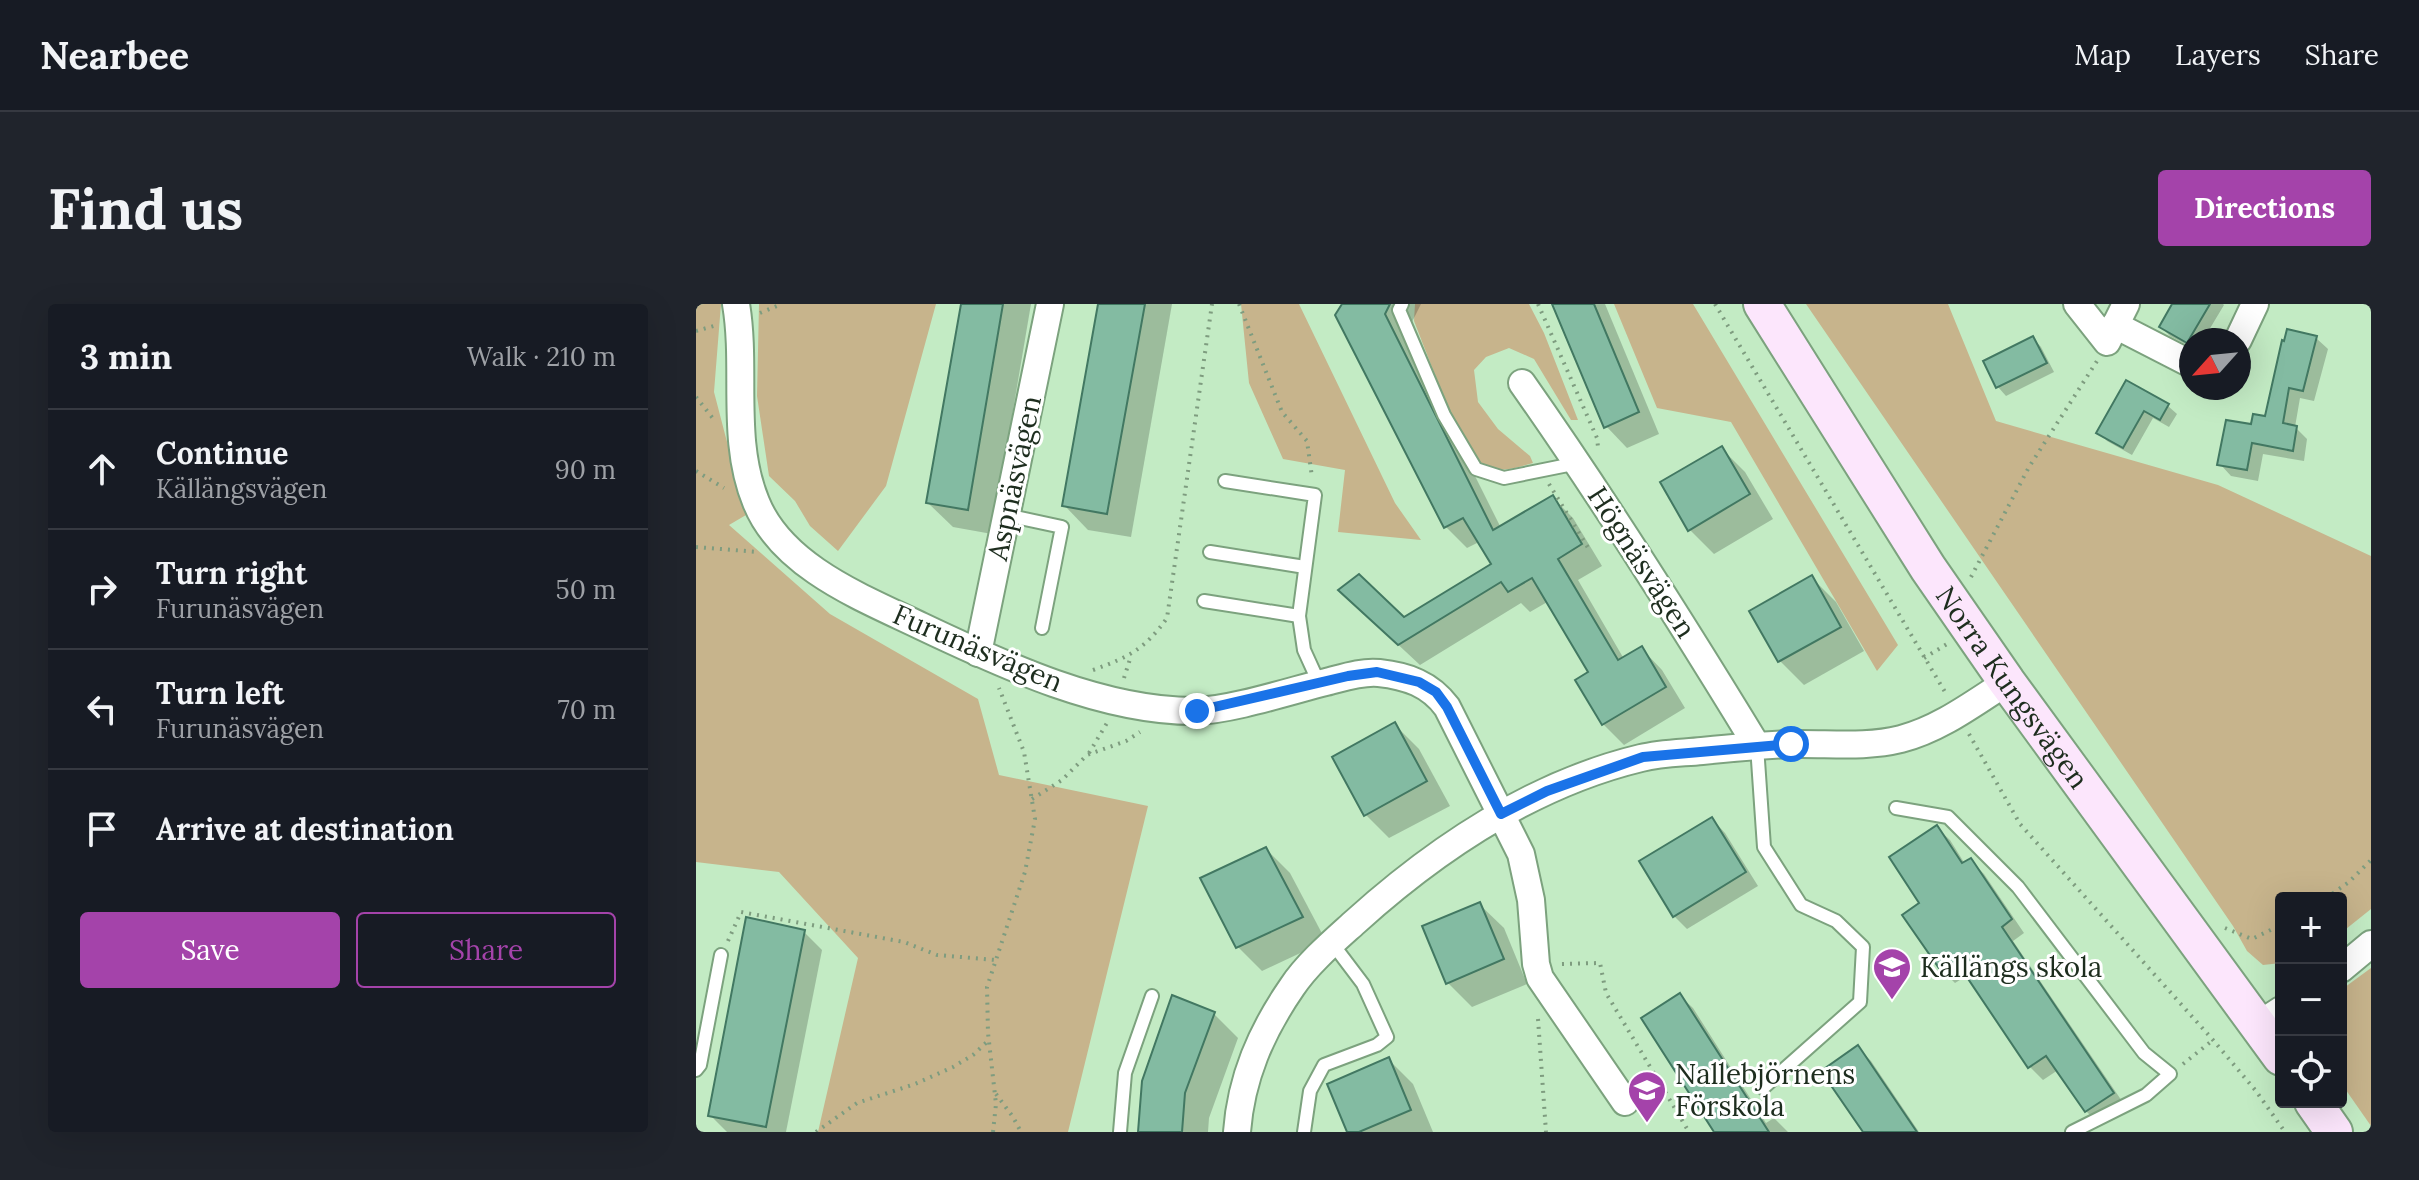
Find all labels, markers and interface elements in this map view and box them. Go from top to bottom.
text: Nearbee [40,31,189,79]
text: Map [2074,37,2131,73]
text: Layers [2175,37,2261,73]
text: Share [2305,37,2379,73]
button: Directions [2158,170,2371,246]
text: Find us [48,173,243,244]
north arrow [2179,328,2251,400]
text: 3 min [80,335,172,378]
text: Walk · 210 m [467,340,616,373]
street label: Aspnäsvägen [979,392,1049,565]
text: Continue [156,434,288,472]
icon: ahead [80,447,124,491]
text: 90 m [555,453,616,486]
text: Källängsvägen [156,472,327,505]
street label: Högnäsvägen [1580,480,1704,644]
text: Turn right [156,554,307,592]
icon: right [80,567,124,611]
text: 50 m [556,573,616,606]
street label: Norra Kungsvägen [1928,579,2097,796]
text: Furunäsvägen [156,592,324,625]
street label: Furunäsvägen [888,596,1068,700]
text: Turn left [156,674,284,712]
icon: left [80,687,124,731]
text: 70 m [558,693,616,726]
route end [1179,693,1215,729]
text: Furunäsvägen [156,712,324,745]
route start [1773,726,1809,762]
icon: arrive [80,807,124,851]
text: Arrive at destination [156,810,454,848]
map controls [2275,892,2347,1108]
button: + [2275,892,2347,964]
button: Save [80,912,340,988]
button: Share [356,912,616,988]
school or university icon: Källängs skola [1871,946,1913,1001]
place label: Källängs skola [1920,949,2102,985]
button: − [2275,964,2347,1036]
button: locate [2275,1036,2347,1108]
place label: Nallebjörnens Förskola [1675,1056,1855,1124]
school or university icon: Nallebjörnens Förskola [1626,1069,1668,1124]

